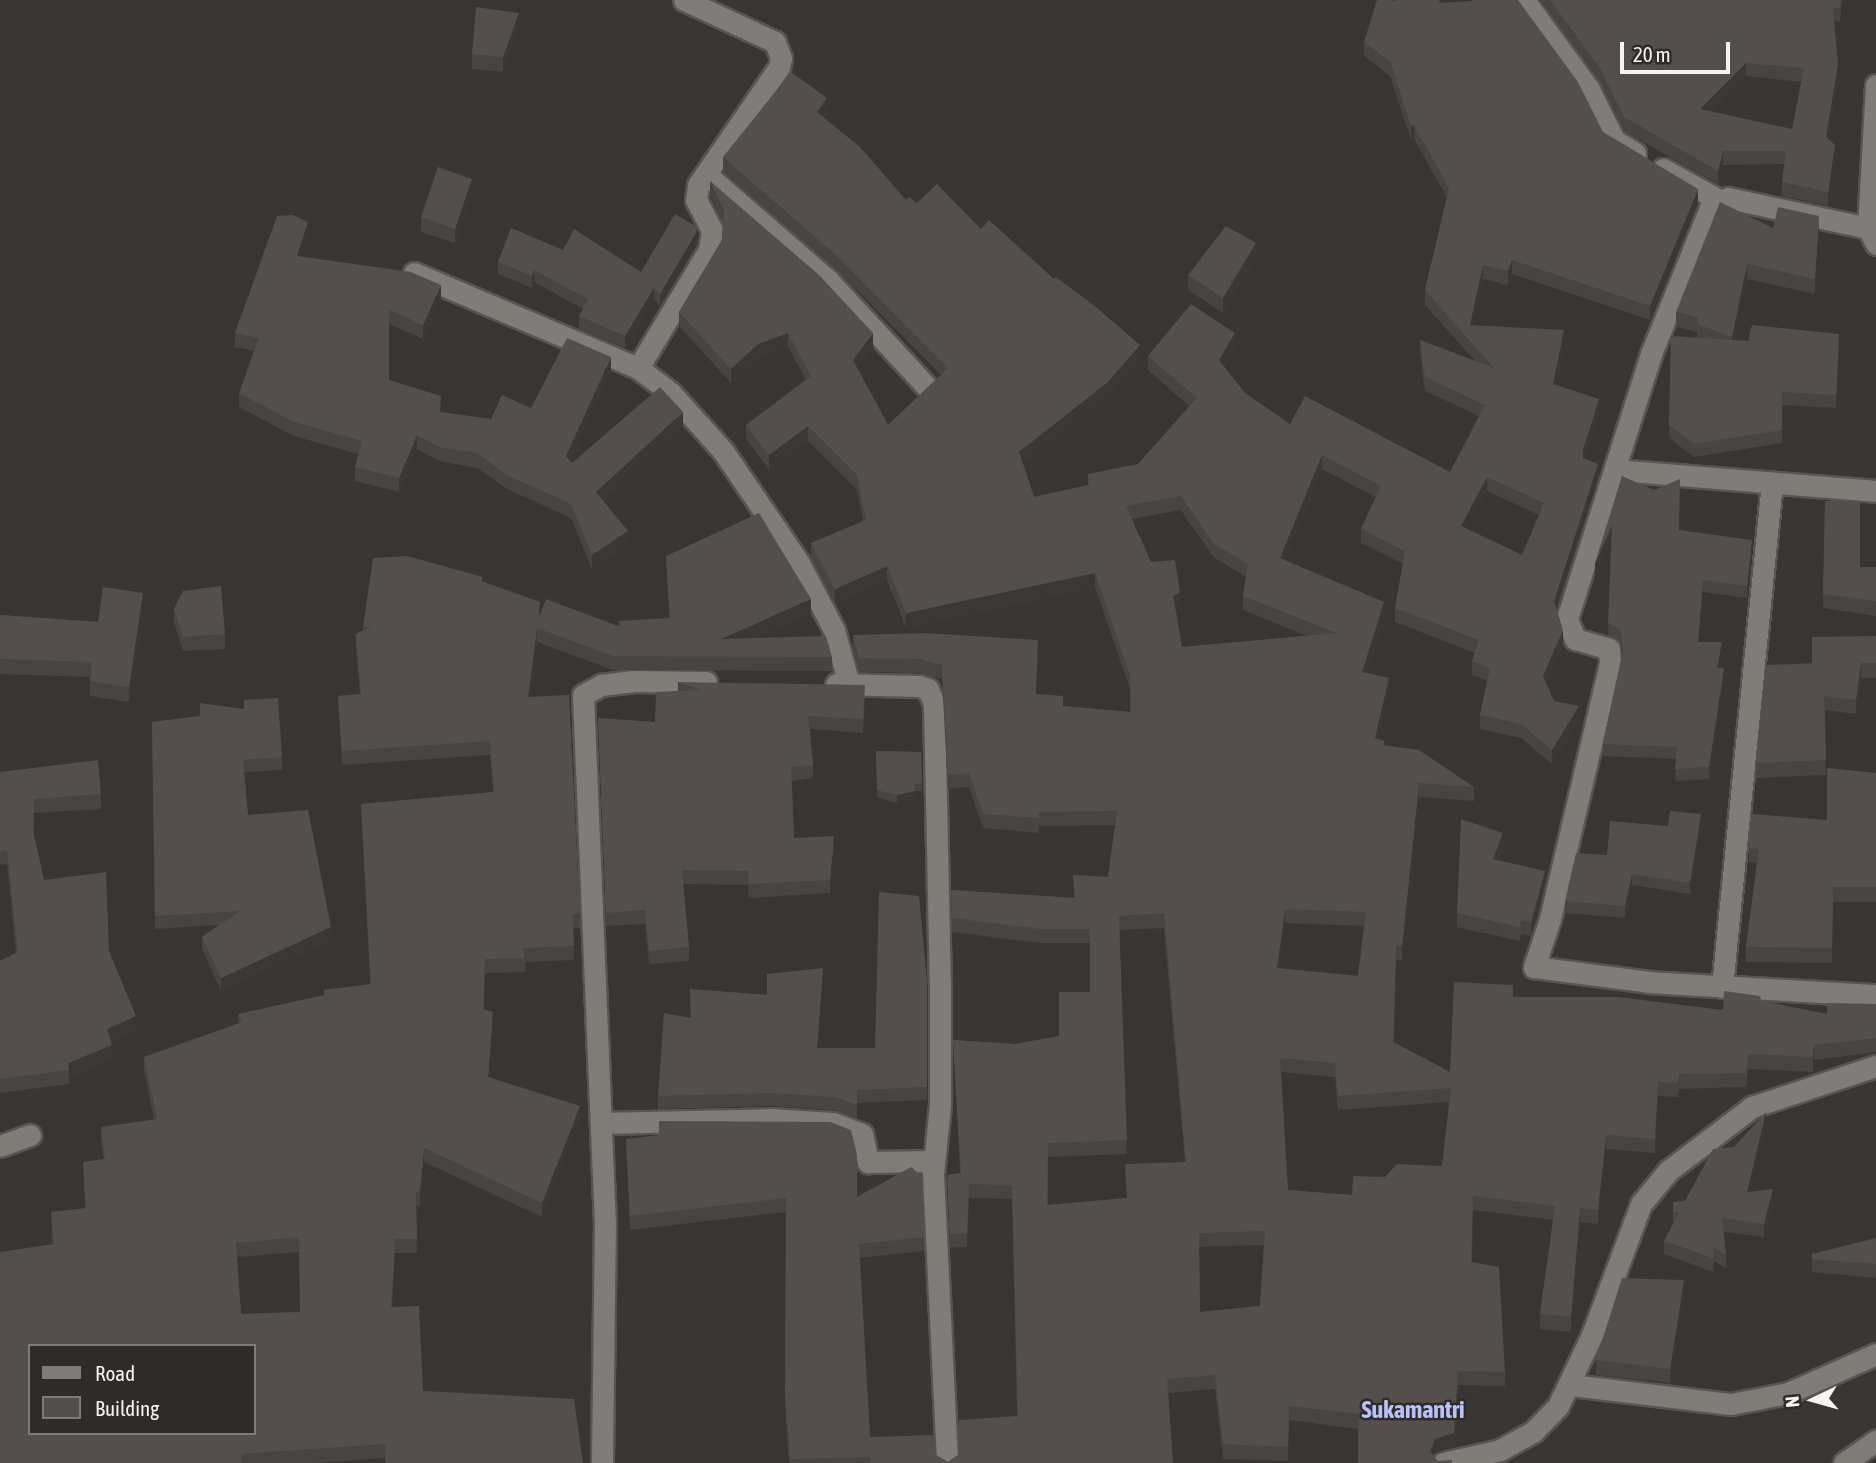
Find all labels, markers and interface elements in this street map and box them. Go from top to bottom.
scale bar [1624,28,1734,72]
text: 20 m [1633,42,1671,66]
legend [28,1344,256,1435]
text: Road [95,1361,135,1385]
north arrow [1778,1365,1848,1435]
text: N [1781,1395,1804,1408]
text: Building [95,1396,159,1420]
district label: Sukamantri [1362,1396,1464,1424]

